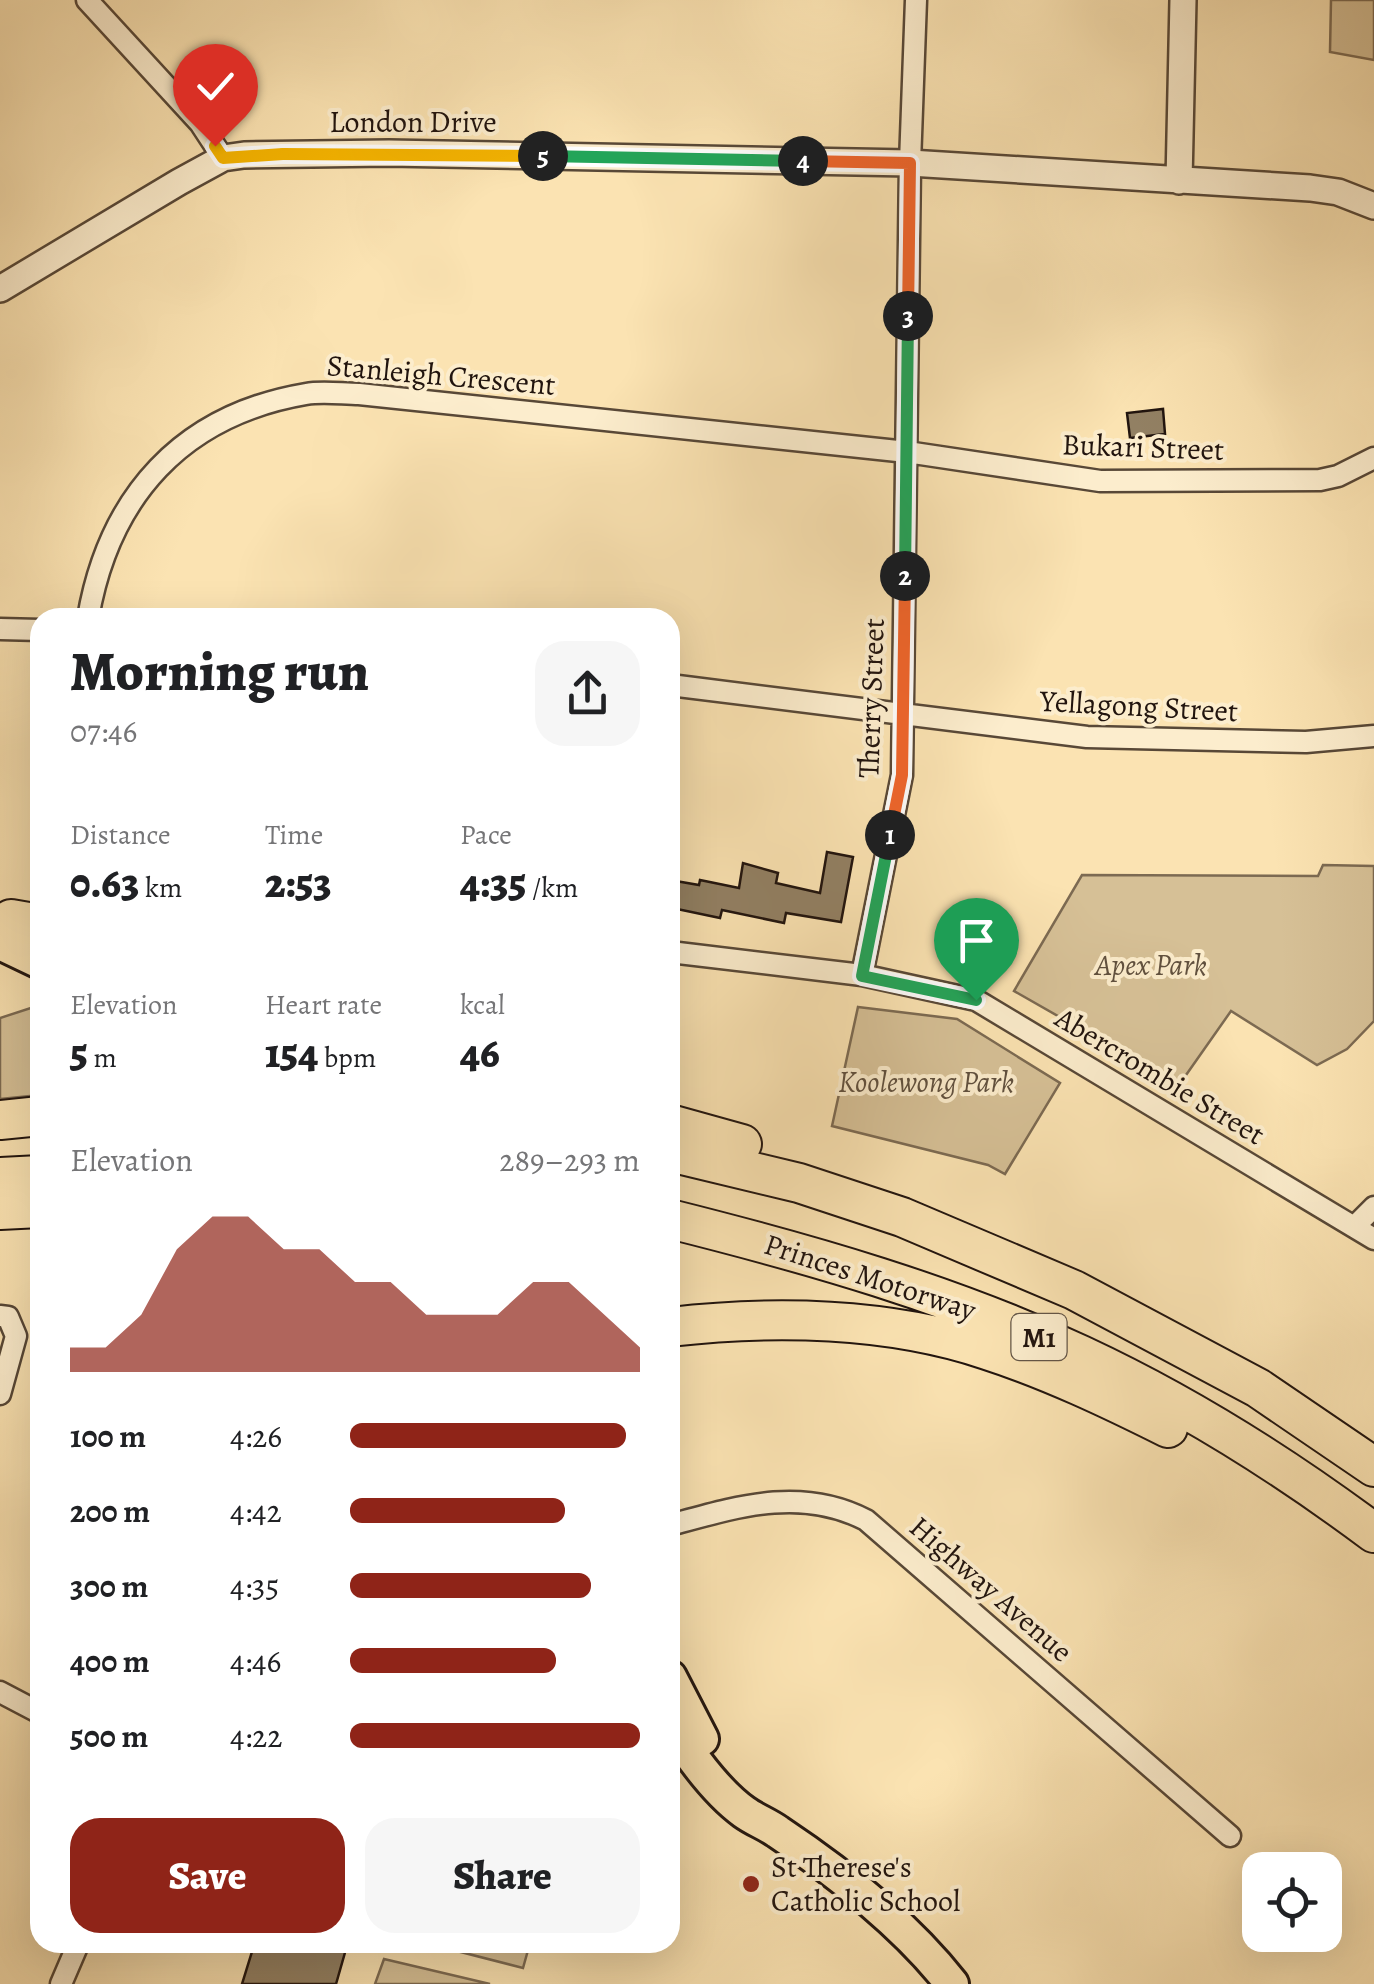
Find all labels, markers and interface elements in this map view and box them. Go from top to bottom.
pin [173,44,258,147]
icon: check [188,59,243,114]
street label: London Drive [329,102,497,142]
pin: 5 [518,131,568,181]
pin: 4 [778,136,828,186]
text: 5 [537,137,549,175]
text: 4 [796,142,810,180]
pin: 3 [883,291,933,341]
text: 3 [902,297,914,335]
street label: Stanleigh Crescent [325,345,557,405]
street label: Bukari Street [1061,424,1225,470]
pin: 2 [880,551,930,601]
text: 2 [898,557,912,595]
street label: Therry Street [848,617,894,778]
text: Morning run [70,634,369,709]
button: share [535,641,640,746]
street label: Yellagong Street [1038,681,1239,731]
text: 07:46 [70,709,137,753]
pin: 1 [865,810,915,860]
text: Distance [70,816,170,854]
text: Time [265,816,323,854]
text: Pace [460,816,512,854]
text: 1 [885,816,895,854]
text: 0.63 [70,854,139,911]
text: 2:53 [265,854,332,911]
text: 4:35 [460,854,526,911]
text: km [139,869,182,907]
text: /km [526,869,578,907]
pin [934,898,1019,1001]
icon: arrive [949,913,1004,968]
park label: Apex Park [1093,945,1207,985]
text: Elevation [70,986,177,1024]
text: Heart rate [265,986,382,1024]
text: kcal [460,986,505,1024]
street label: Abercrombie Street [1047,997,1272,1154]
text: 5 [70,1024,88,1081]
text: 154 [265,1024,318,1081]
text: 46 [460,1024,500,1081]
text: m [88,1039,117,1077]
text: bpm [318,1039,376,1077]
park label: Koolewong Park [838,1062,1014,1102]
text: Elevation [70,1138,193,1182]
text: 289–293 m [499,1138,640,1182]
street label: Princes Motorway [759,1224,982,1330]
road number: M1 [1012,1314,1066,1360]
text: 100 m [70,1414,146,1458]
text: 4:26 [230,1414,282,1458]
text: 200 m [70,1489,150,1533]
text: 4:42 [230,1489,282,1533]
street label: Highway Avenue [901,1507,1081,1671]
text: 300 m [70,1564,148,1608]
text: 4:35 [230,1564,279,1608]
text: 400 m [70,1639,150,1683]
text: 4:46 [230,1639,281,1683]
text: 500 m [70,1714,148,1758]
text: 4:22 [230,1714,283,1758]
button: Save [70,1818,345,1933]
button: Share [365,1818,640,1933]
place label: St Therese's Catholic School [771,1847,960,1921]
map controls [1242,1852,1342,1952]
button: locate [1242,1852,1342,1952]
marker: St Therese's Catholic School [740,1873,762,1895]

